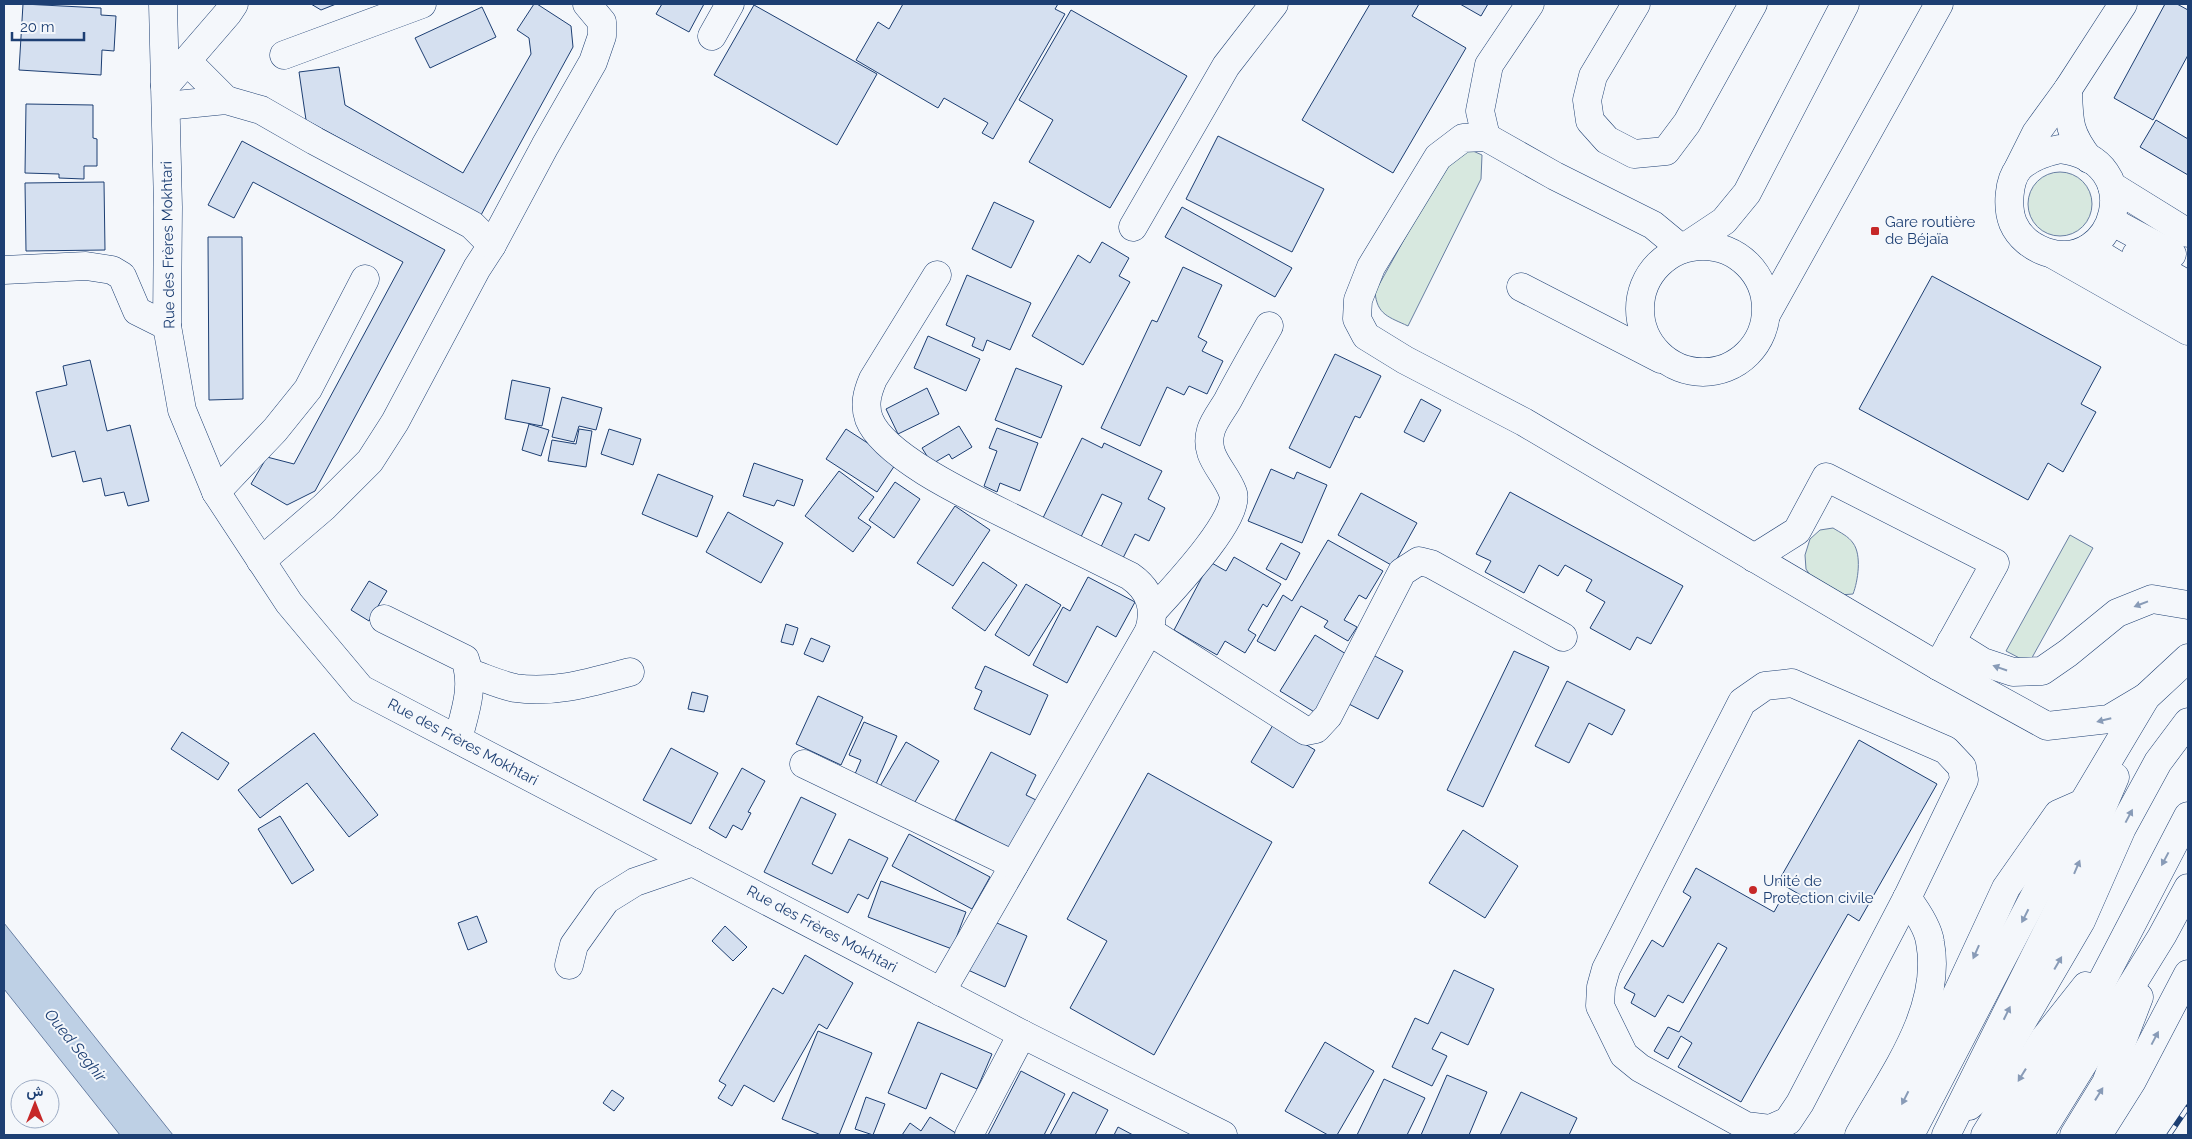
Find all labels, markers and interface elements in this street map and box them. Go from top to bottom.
scale bar [12,10,85,42]
text: 20 m [20,18,55,36]
street label: Rue des Frères Mokhtari [158,161,178,329]
place label: Gare routière de Béjaïa [1885,213,1976,248]
marker: Gare routière de Béjaïa [1869,225,1881,237]
one-way arrow [2133,600,2148,608]
one-way arrow [1993,664,2008,671]
street label: Rue des Frères Mokhtari [385,695,541,789]
one-way arrow [2096,716,2111,724]
one-way arrow [2124,810,2133,823]
one-way arrow [2161,852,2169,867]
one-way arrow [2073,860,2081,874]
place label: Unité de Protection civile [1763,872,1874,907]
street label: Rue des Frères Mokhtari [744,882,900,976]
marker: Unité de Protection civile [1747,884,1759,896]
one-way arrow [2021,909,2029,923]
one-way arrow [1971,945,1979,959]
one-way arrow [2053,956,2062,969]
water label: Oued Seghir [41,1005,111,1086]
one-way arrow [2002,1006,2011,1021]
one-way arrow [2151,1031,2159,1045]
one-way arrow [2017,1068,2026,1081]
north arrow [10,1079,60,1129]
text: ش [27,1083,44,1100]
one-way arrow [2095,1087,2104,1100]
one-way arrow [1901,1091,1909,1105]

